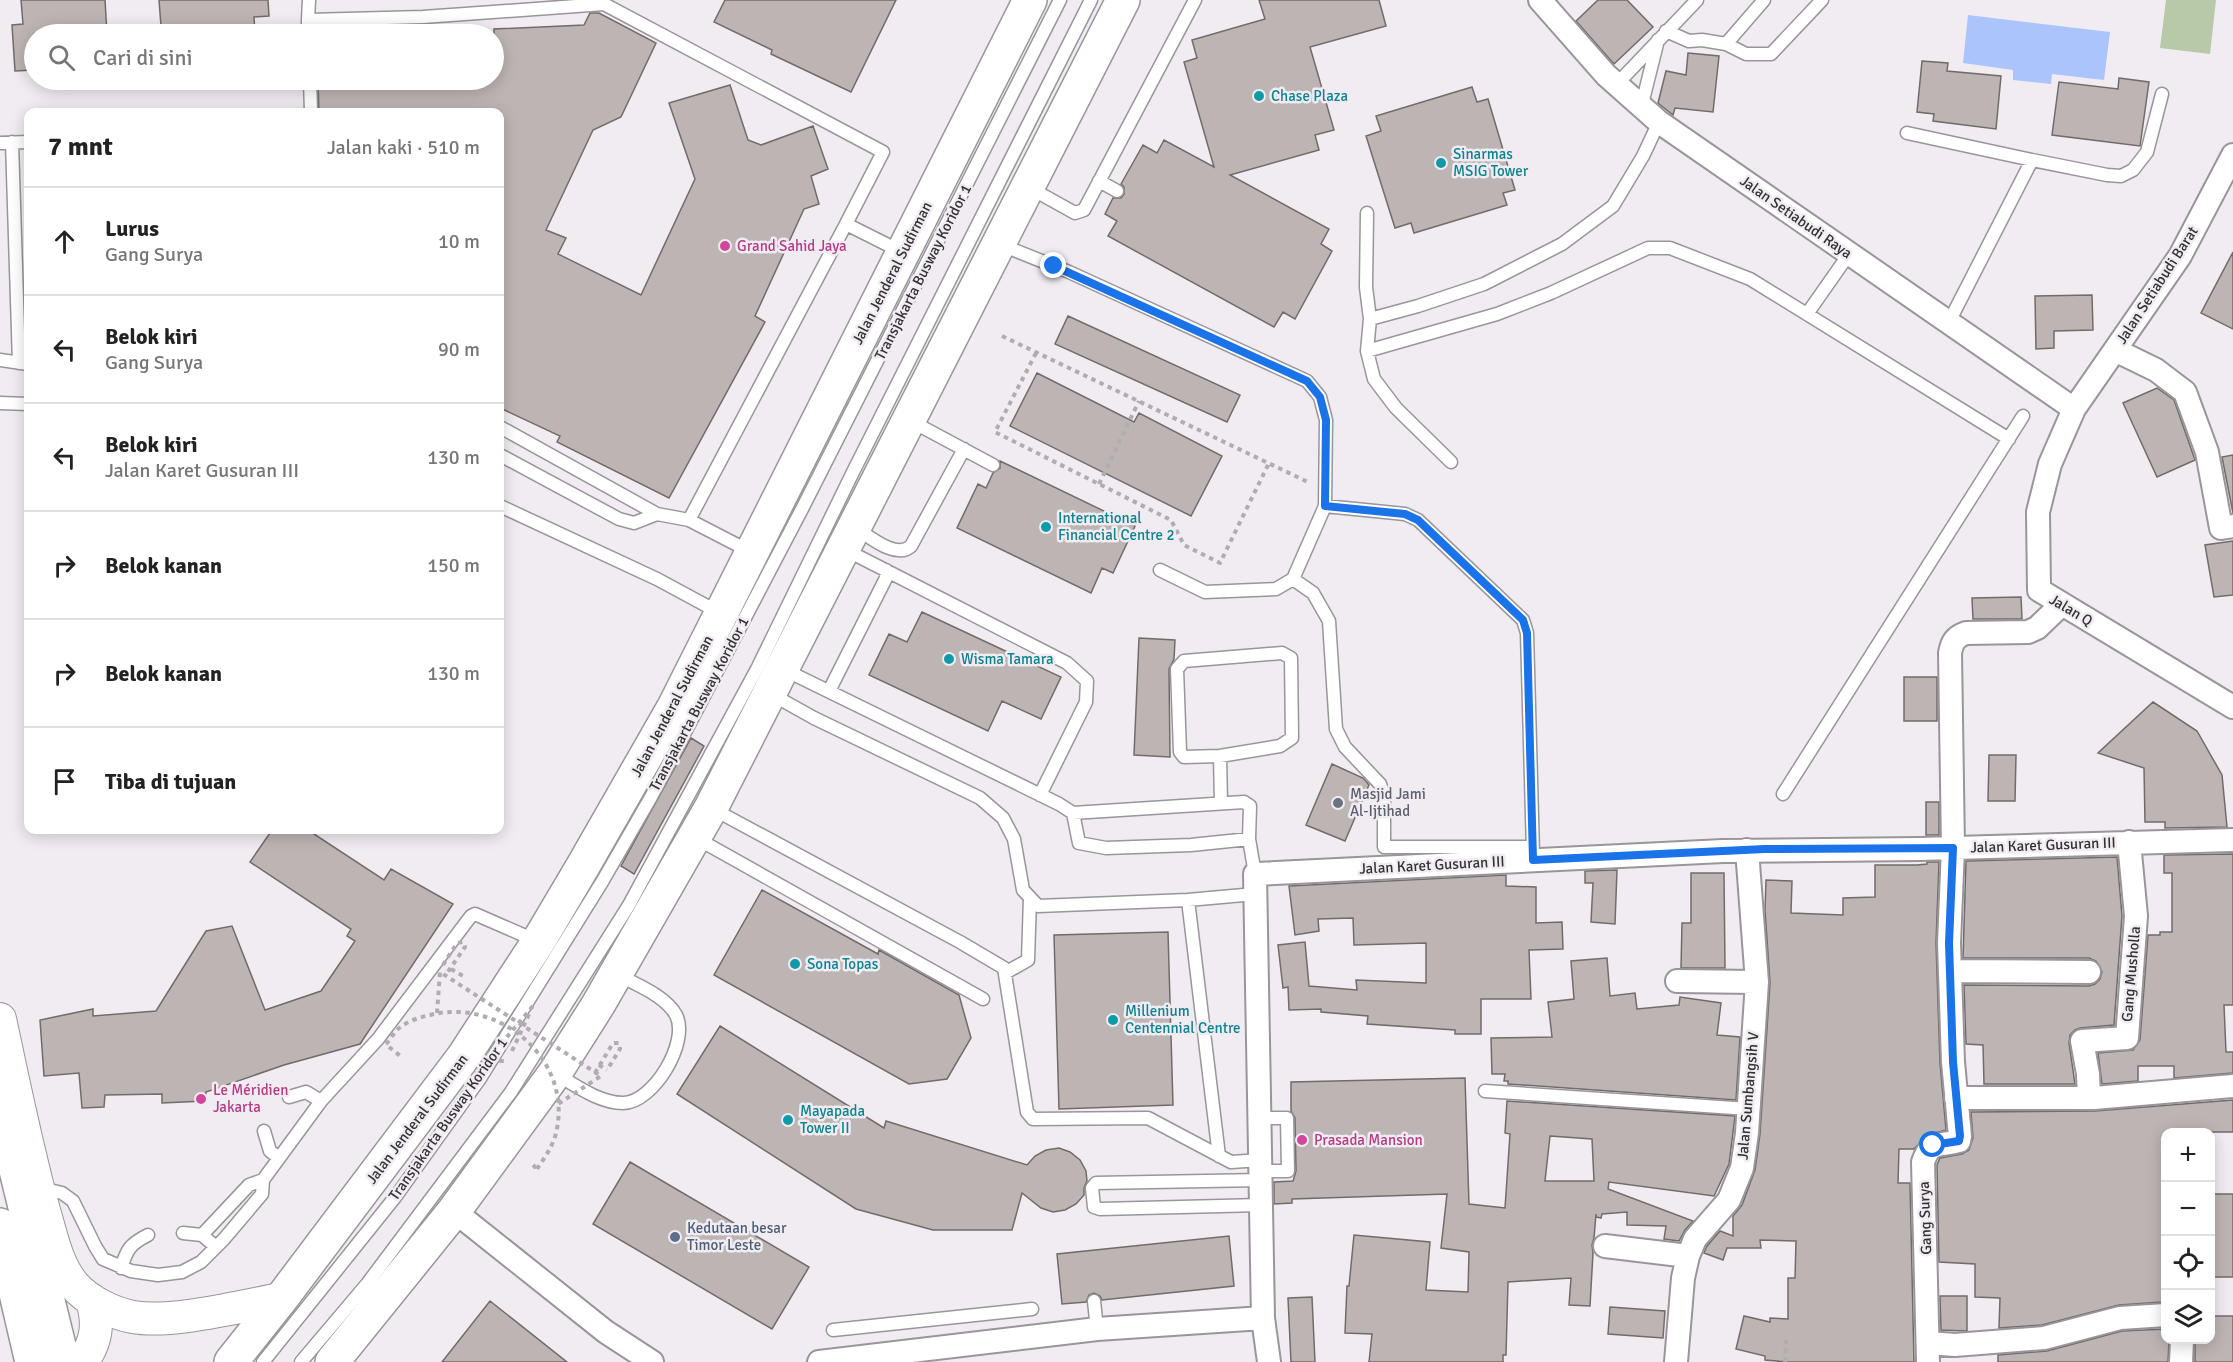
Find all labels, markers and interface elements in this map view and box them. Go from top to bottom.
search box [24,24,504,90]
icon: search [45,41,78,74]
text: Cari di sini [93,44,193,71]
place label: Chase Plaza [1271,87,1348,105]
marker: Chase Plaza [1252,89,1266,103]
text: 7 mnt [48,131,113,163]
text: Jalan kaki · 510 m [327,135,480,160]
place label: Sinarmas MSIG Tower [1453,145,1529,180]
marker: Sinarmas MSIG Tower [1434,156,1448,170]
street label: Jalan Setiabudi Raya [1737,172,1855,262]
street label: Transjakarta Busway Koridor 1 [871,181,975,363]
street label: Jalan Jenderal Sudirman [848,199,936,347]
text: Lurus [105,215,159,242]
street label: Jalan Setiabudi Barat [2112,223,2202,347]
icon: ahead [48,225,81,258]
text: 10 m [438,229,480,254]
place label: Grand Sahid Jaya [737,237,847,255]
marker: Grand Sahid Jaya [718,239,732,253]
text: Gang Surya [105,242,203,267]
route end [1040,252,1066,278]
text: Belok kiri [105,323,198,350]
icon: left [48,333,81,366]
text: 90 m [438,337,480,362]
text: Gang Surya [105,350,203,375]
text: Belok kiri [105,431,198,458]
icon: left [48,441,81,474]
text: 130 m [427,445,480,470]
text: Jalan Karet Gusuran III [105,458,299,483]
place label: International Financial Centre 2 [1058,509,1174,544]
marker: International Financial Centre 2 [1039,520,1053,534]
icon: right [48,549,81,582]
text: Belok kanan [105,552,222,579]
text: 150 m [427,553,480,578]
street label: Jalan Q [2046,590,2096,630]
street label: Transjakarta Busway Koridor 1 [645,614,753,794]
street label: Jalan Jenderal Sudirman [627,632,717,780]
place label: Wisma Tamara [961,650,1054,668]
marker: Wisma Tamara [942,652,956,666]
icon: right [48,657,81,690]
text: Belok kanan [105,660,222,687]
text: 130 m [427,661,480,686]
icon: arrive [48,765,81,798]
text: Tiba di tujuan [105,768,236,795]
place label: Masjid Jami Al-Ijtihad [1350,785,1426,820]
marker: Masjid Jami Al-Ijtihad [1331,796,1345,810]
street label: Jalan Karet Gusuran III [1970,833,2116,857]
street label: Jalan Karet Gusuran III [1359,852,1505,878]
street label: Gang Musholla [2118,926,2144,1022]
place label: Sona Topas [807,955,879,973]
marker: Sona Topas [788,957,802,971]
place label: Millenium Centennial Centre [1125,1002,1241,1037]
marker: Millenium Centennial Centre [1106,1013,1120,1027]
street label: Jalan Sumbangsih V [1733,1031,1763,1161]
street label: Transjakarta Busway Koridor 1 [385,1034,511,1204]
street label: Jalan Jenderal Sudirman [362,1051,472,1187]
place label: Le Méridien Jakarta [213,1081,288,1116]
marker: Le Méridien Jakarta [194,1092,208,1106]
place label: Mayapada Tower II [800,1102,865,1137]
marker: Mayapada Tower II [781,1113,795,1127]
map controls [2161,1128,2215,1344]
button: + [2161,1128,2215,1182]
place label: Prasada Mansion [1314,1131,1423,1149]
route start [1919,1131,1945,1157]
marker: Prasada Mansion [1295,1133,1309,1147]
street label: Gang Surya [1915,1181,1935,1255]
button: − [2161,1182,2215,1236]
place label: Kedutaan besar Timor Leste [687,1219,787,1254]
marker: Kedutaan besar Timor Leste [668,1230,682,1244]
button: locate [2161,1236,2215,1290]
button: layers [2161,1290,2215,1344]

